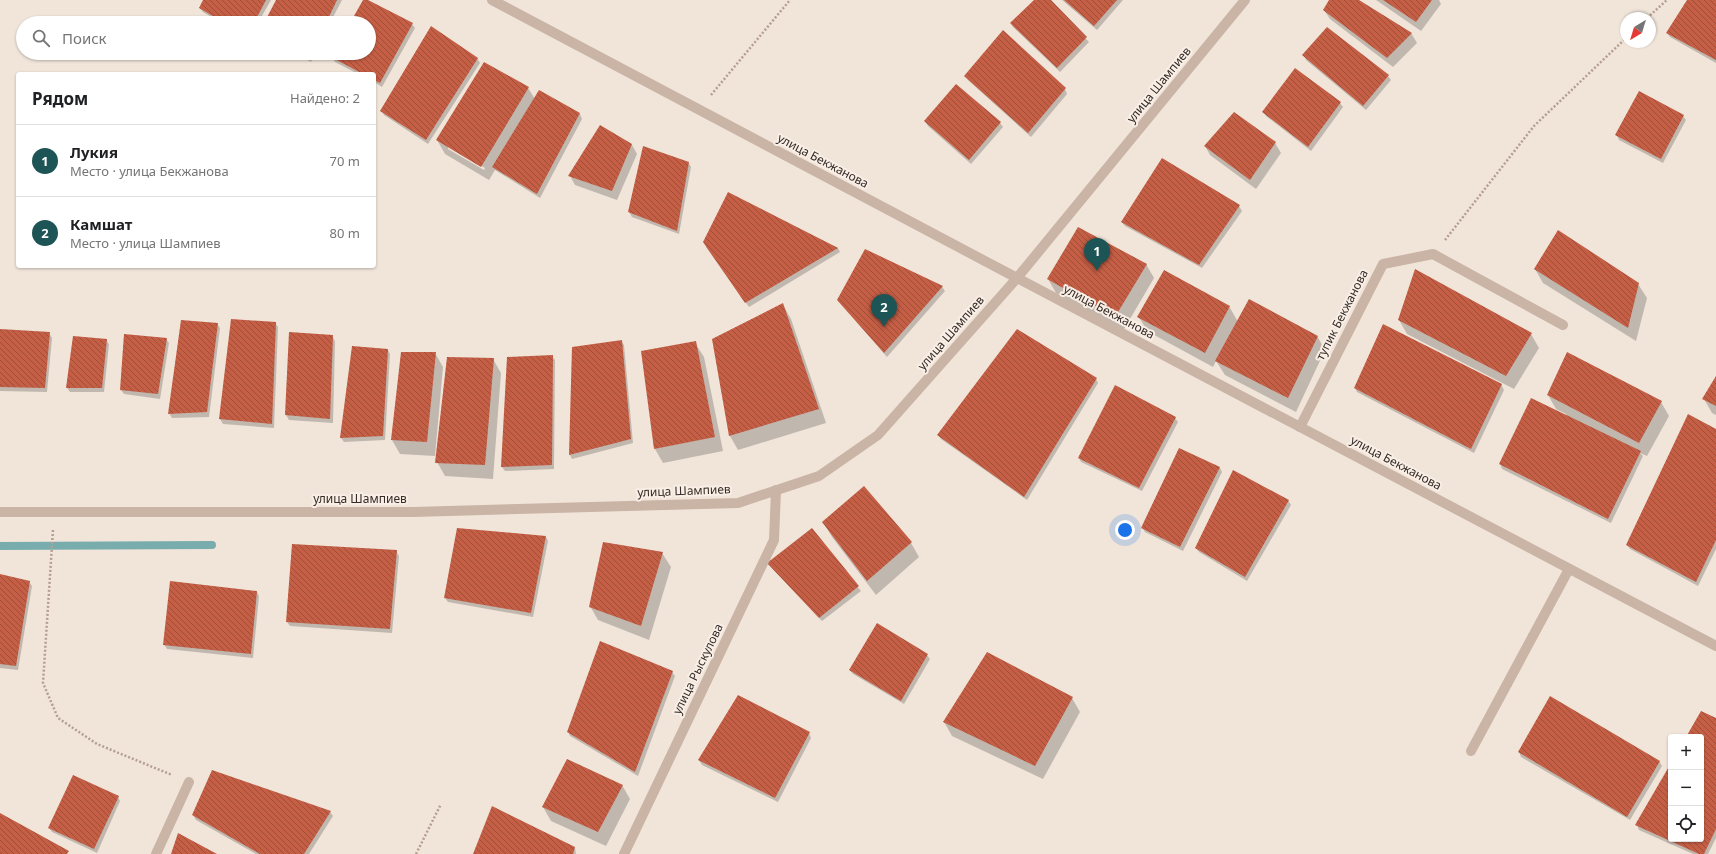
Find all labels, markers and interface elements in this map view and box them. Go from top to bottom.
north arrow [1620,12,1656,48]
search box [16,16,376,60]
icon: search [30,27,52,49]
text: Поиск [62,28,107,48]
street label: улица Шампиев [1123,43,1195,126]
text: Рядом [32,87,88,110]
text: Найдено: 2 [290,89,360,107]
street label: улица Бекжанова [775,129,872,192]
text: Лукия [70,142,118,162]
text: 1 [41,152,49,170]
text: 70 m [330,152,360,170]
text: Место · улица Бекжанова [70,162,229,180]
text: Камшат [70,214,132,234]
text: 2 [41,224,49,242]
text: 80 m [330,224,360,242]
text: Место · улица Шампиев [70,234,221,252]
pin: 1 [1084,238,1110,271]
street label: тупик Бекжанова [1311,266,1372,363]
street label: улица Бекжанова [1061,280,1158,343]
street label: улица Шампиев [914,292,988,374]
pin: 2 [871,294,897,327]
street label: улица Бекжанова [1348,431,1445,494]
street label: улица Шампиев [637,480,731,501]
street label: улица Шампиев [313,490,407,507]
your location [1115,520,1135,540]
street label: улица Рыскулова [668,621,727,717]
map controls [1668,734,1704,842]
button: + [1668,734,1704,770]
button: − [1668,770,1704,806]
button: locate [1668,806,1704,842]

